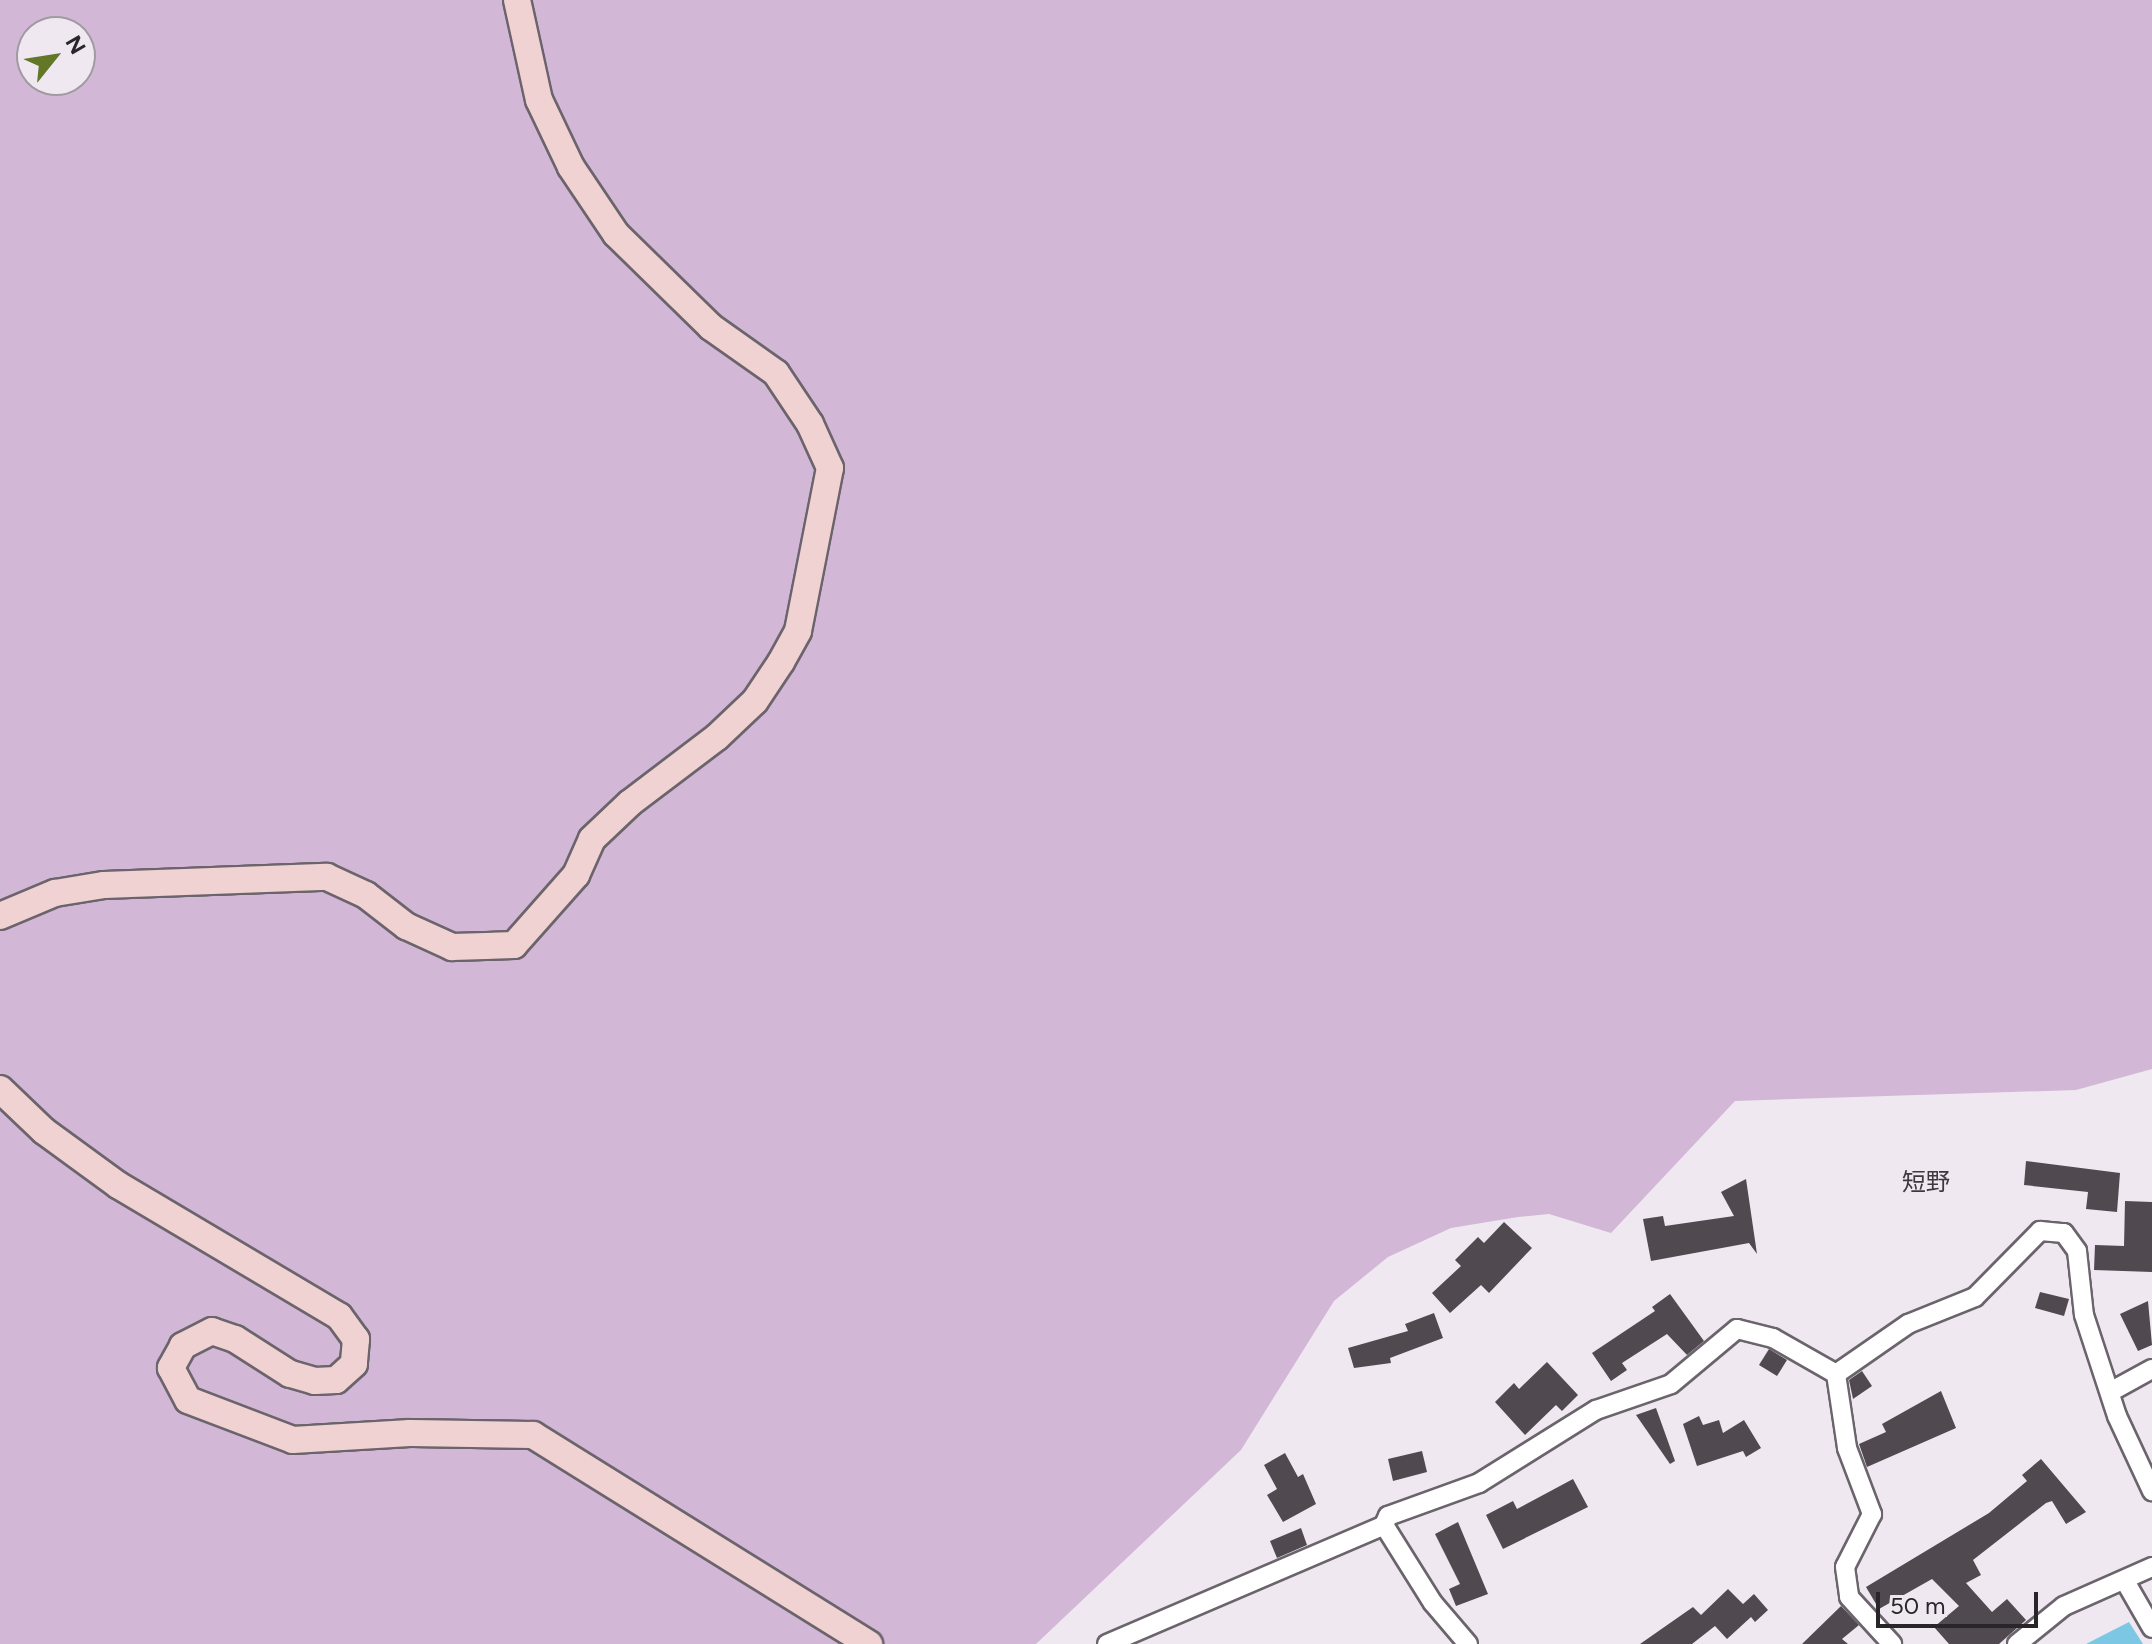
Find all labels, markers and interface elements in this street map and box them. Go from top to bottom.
north arrow [16,16,96,96]
text: N [60,31,91,59]
district label: 短野 [1902,1168,1950,1196]
scale bar [1880,1576,2042,1626]
text: 50 m [1890,1591,1946,1620]

